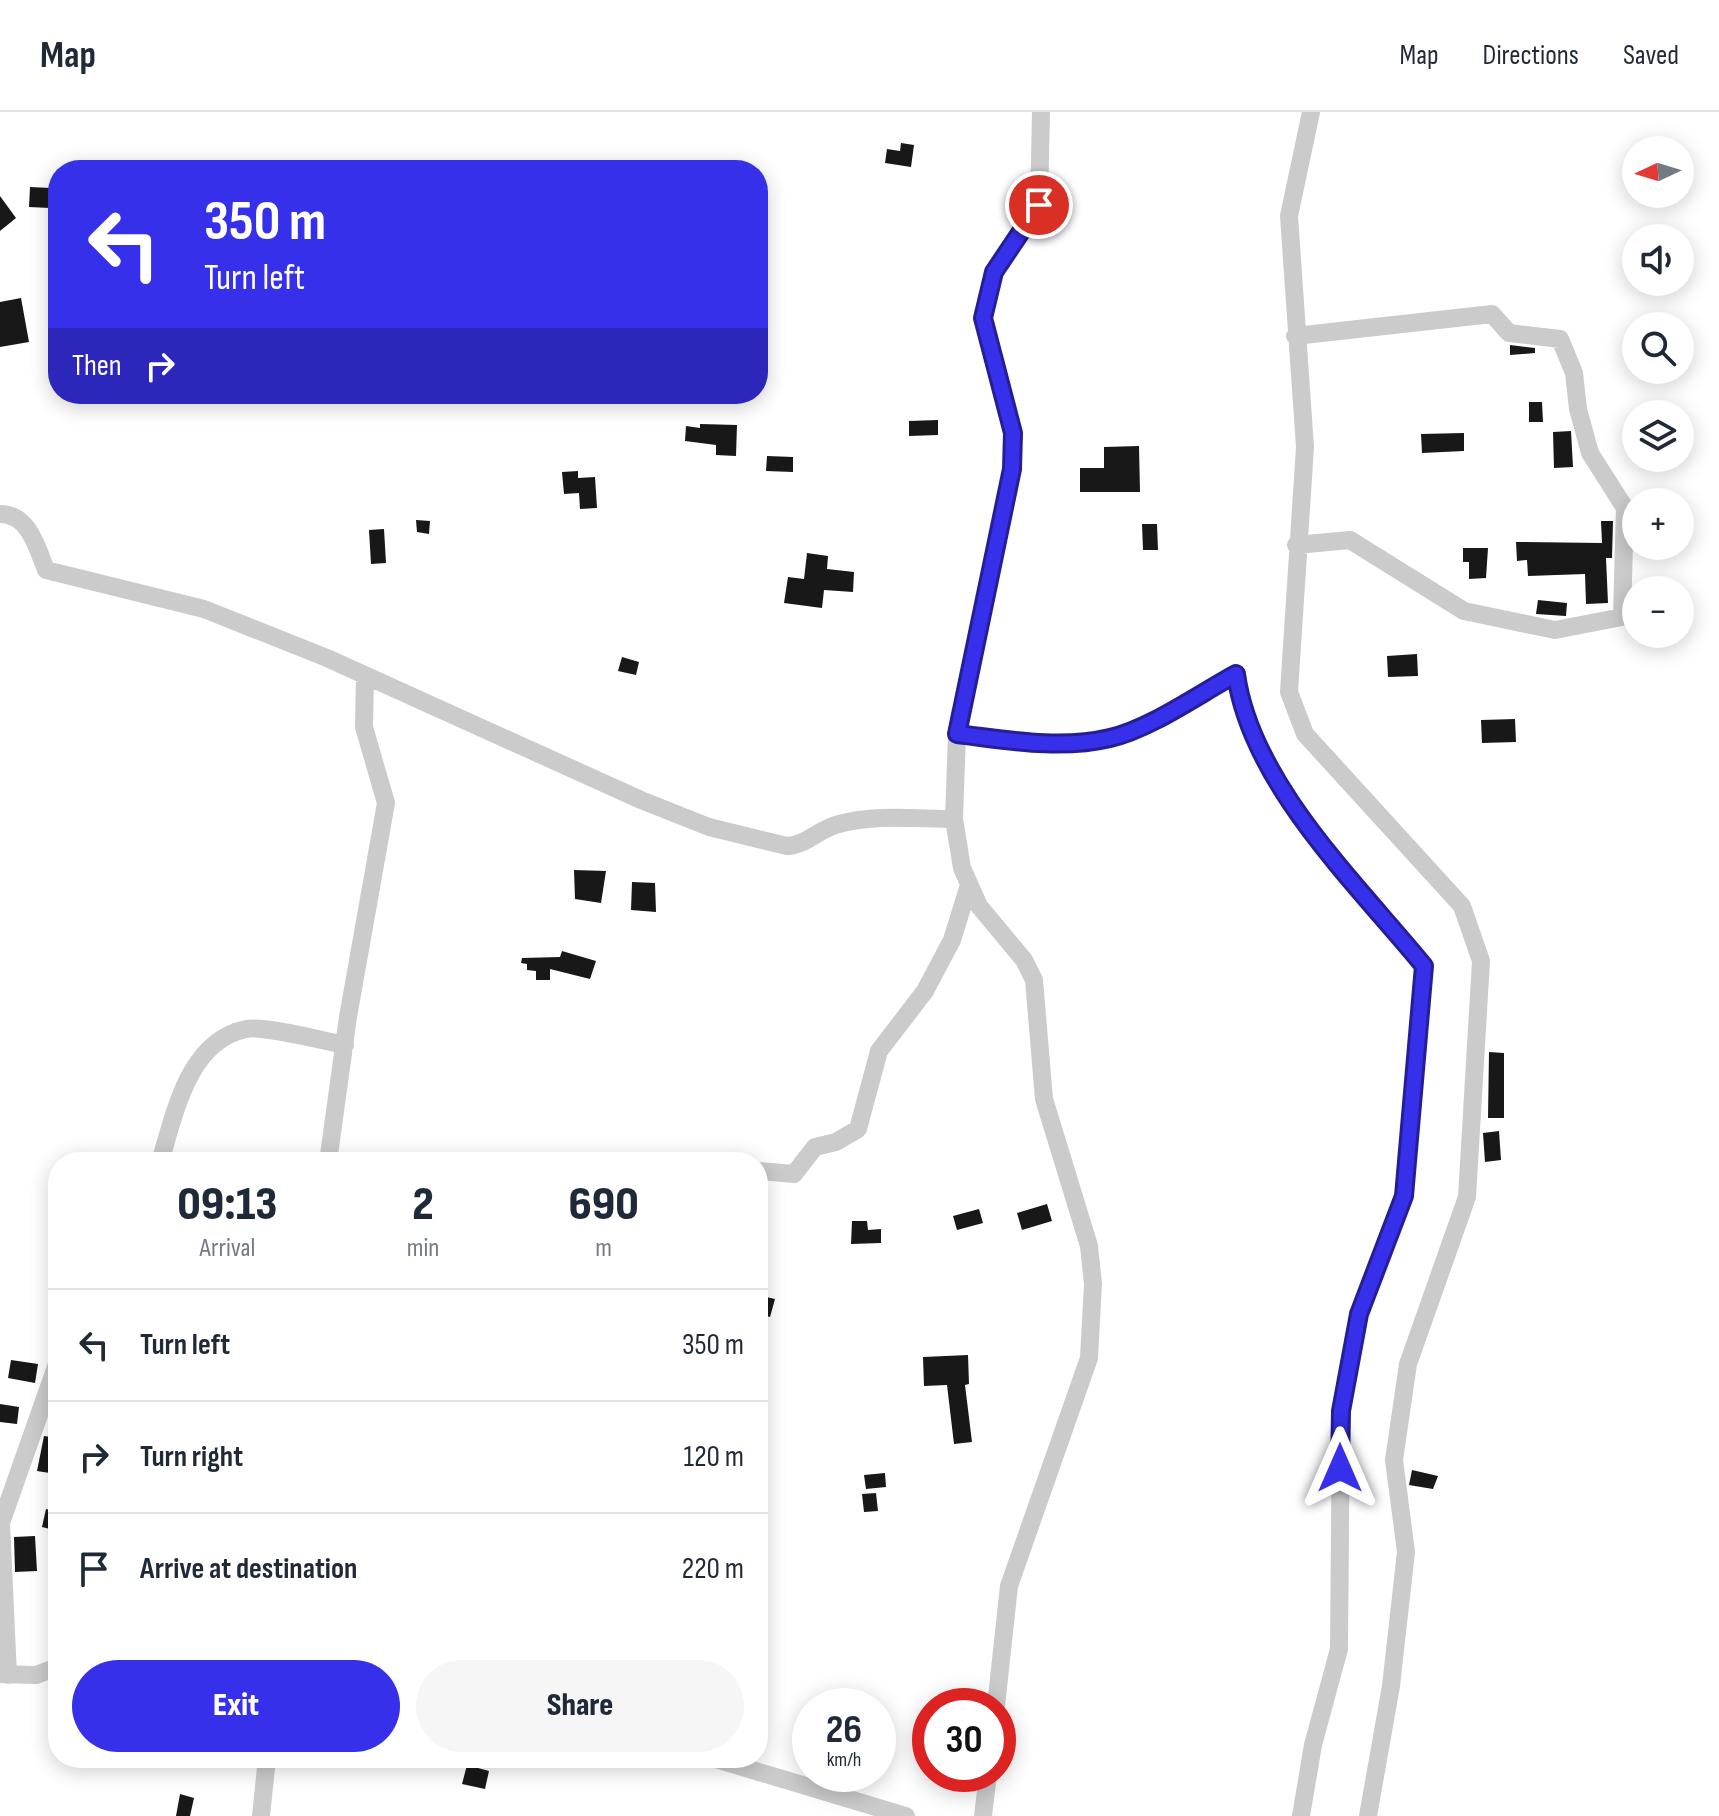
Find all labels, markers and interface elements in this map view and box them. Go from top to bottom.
text: Map [40,33,96,78]
text: Map [1400,39,1439,72]
text: Directions [1483,39,1579,72]
text: Saved [1623,39,1679,72]
north arrow [1622,136,1694,208]
map controls [1622,136,1694,648]
pin [1005,171,1073,239]
icon: arrive [1017,183,1061,227]
text: 350 m [204,189,326,256]
icon: left [72,192,176,296]
button: sound [1622,224,1694,296]
text: Turn left [204,257,305,300]
button: search [1622,312,1694,384]
icon: right [138,344,182,388]
text: Then [72,348,122,384]
button: layers [1622,400,1694,472]
button: + [1622,488,1694,560]
button: − [1622,576,1694,648]
text: 09:13 [177,1176,277,1233]
text: 2 [412,1176,434,1233]
text: 690 [569,1176,639,1233]
text: Arrival [199,1233,255,1264]
text: min [407,1233,439,1264]
text: m [595,1233,612,1264]
icon: left [72,1323,116,1367]
text: Turn left [140,1327,230,1363]
text: 350 m [682,1327,744,1363]
position arrow [1298,1426,1382,1510]
icon: right [72,1435,116,1479]
text: Turn right [140,1439,243,1475]
text: 120 m [683,1439,744,1475]
icon: arrive [72,1547,116,1591]
text: Arrive at destination [140,1551,357,1587]
text: 220 m [682,1551,744,1587]
button: Exit [72,1660,400,1752]
button: Share [416,1660,744,1752]
speed limit sign: 30 [912,1688,1016,1792]
text: 26 [826,1706,862,1754]
text: km/h [827,1748,861,1772]

